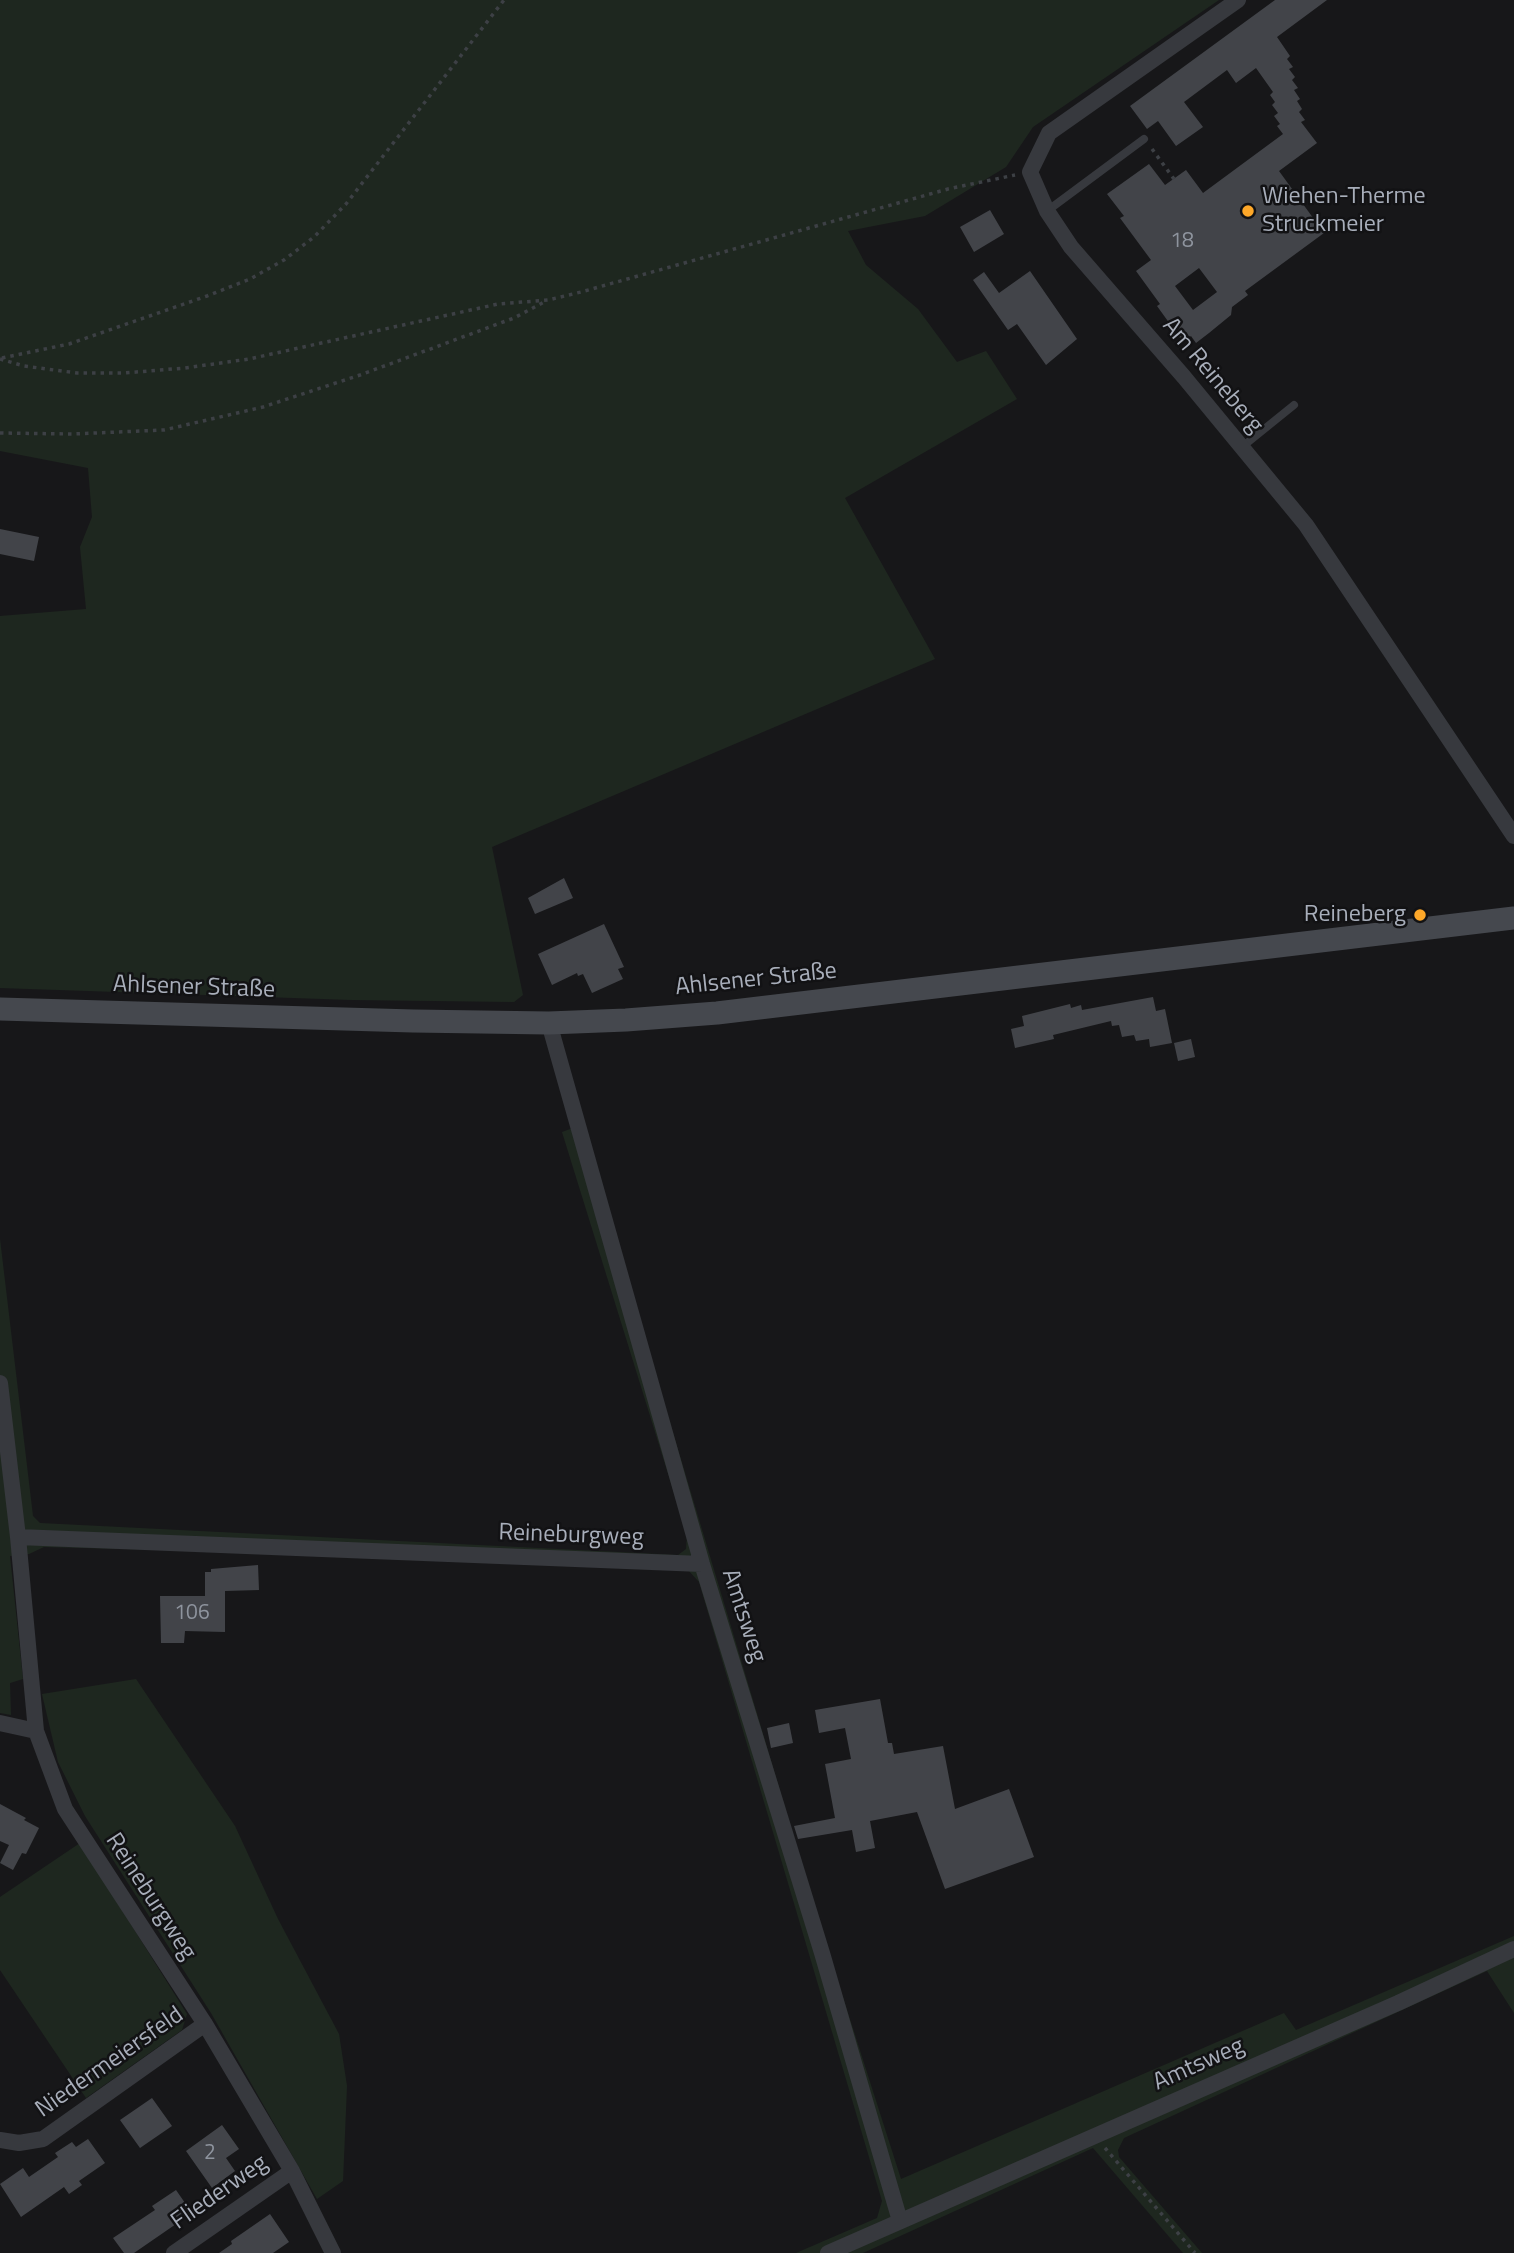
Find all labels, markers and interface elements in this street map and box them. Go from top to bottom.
place label: Wiehen-Therme Struckmeier [1262,183,1426,239]
marker: Wiehen-Therme Struckmeier [1240,203,1256,219]
house number: 18 [1170,229,1194,255]
street label: Am Reineberg [1155,312,1269,440]
place label: Reineberg [1304,901,1406,929]
marker: Reineberg [1412,907,1428,923]
street label: Ahlsener Straße [674,957,838,1003]
street label: Ahlsener Straße [113,971,275,1005]
street label: Reineburgweg [498,1519,644,1553]
street label: Amtsweg [714,1566,772,1666]
house number: 106 [174,1601,210,1627]
street label: Reineburgweg [98,1828,202,1966]
street label: Niedermeiersfeld [31,2001,189,2125]
street label: Amtsweg [1149,2032,1249,2098]
house number: 2 [204,2141,216,2167]
street label: Fliederweg [166,2149,274,2237]

